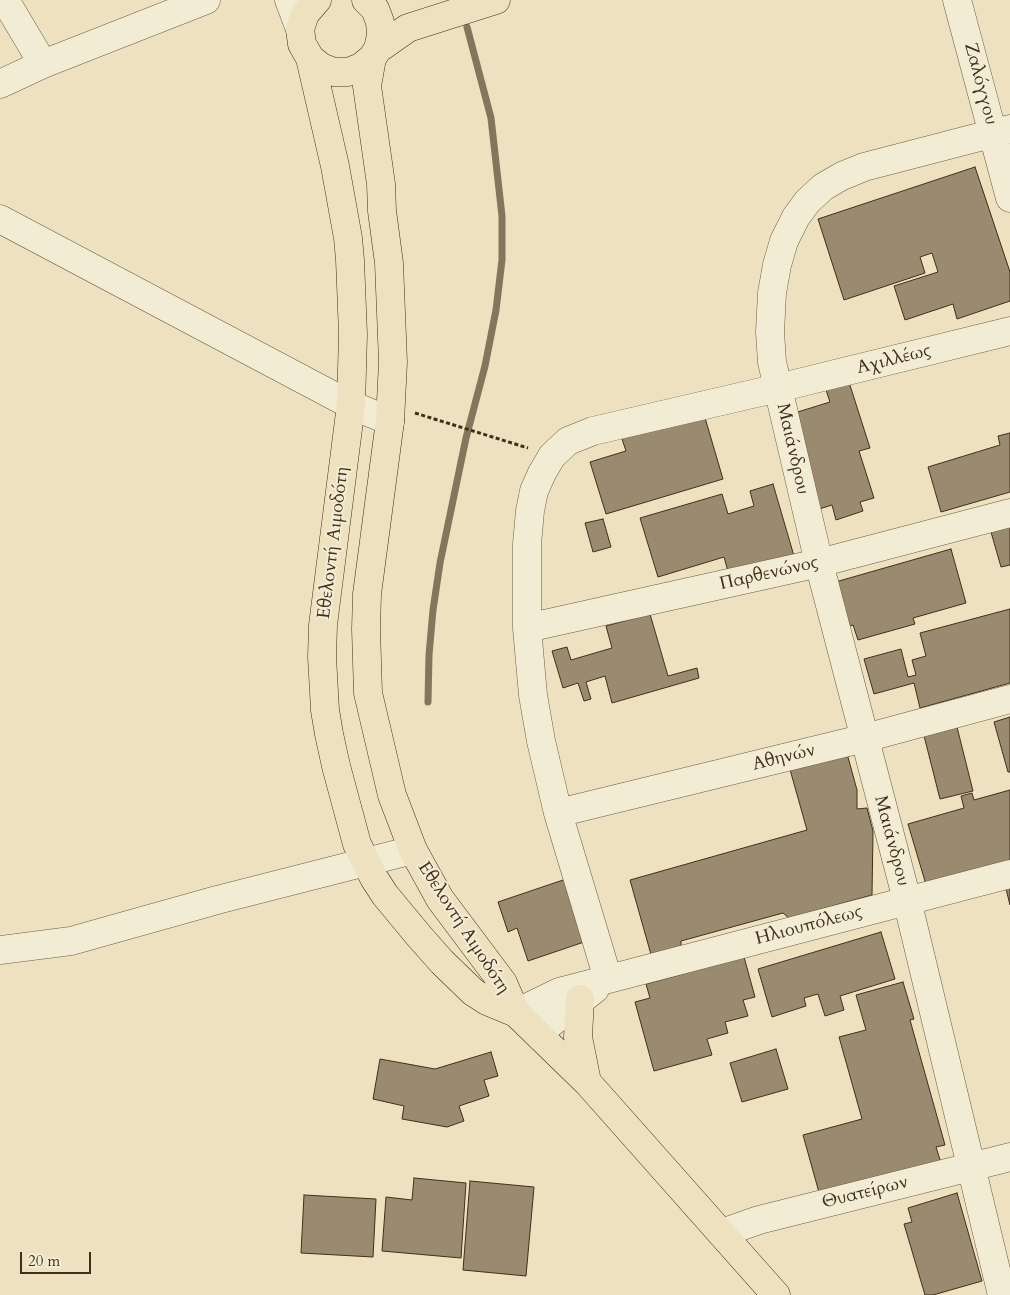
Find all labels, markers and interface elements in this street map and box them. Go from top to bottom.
street label: Ζαλόγγου [959,41,1001,127]
street label: Αχιλλέως [855,340,933,380]
street label: Μαιάνδρου [771,401,813,497]
street label: Εθελοντή Αιμοδότη [314,466,354,620]
street label: Παρθενώνος [718,552,820,596]
street label: Αθηνών [750,740,818,776]
street label: Μαιάνδρου [869,793,913,889]
street label: Εθελοντή Αιμοδότη [412,858,514,998]
street label: Ηλιουπόλεως [753,901,865,951]
street label: Θυατείρων [820,1172,910,1214]
scale bar [22,1242,94,1274]
text: 20 m [28,1251,60,1271]

